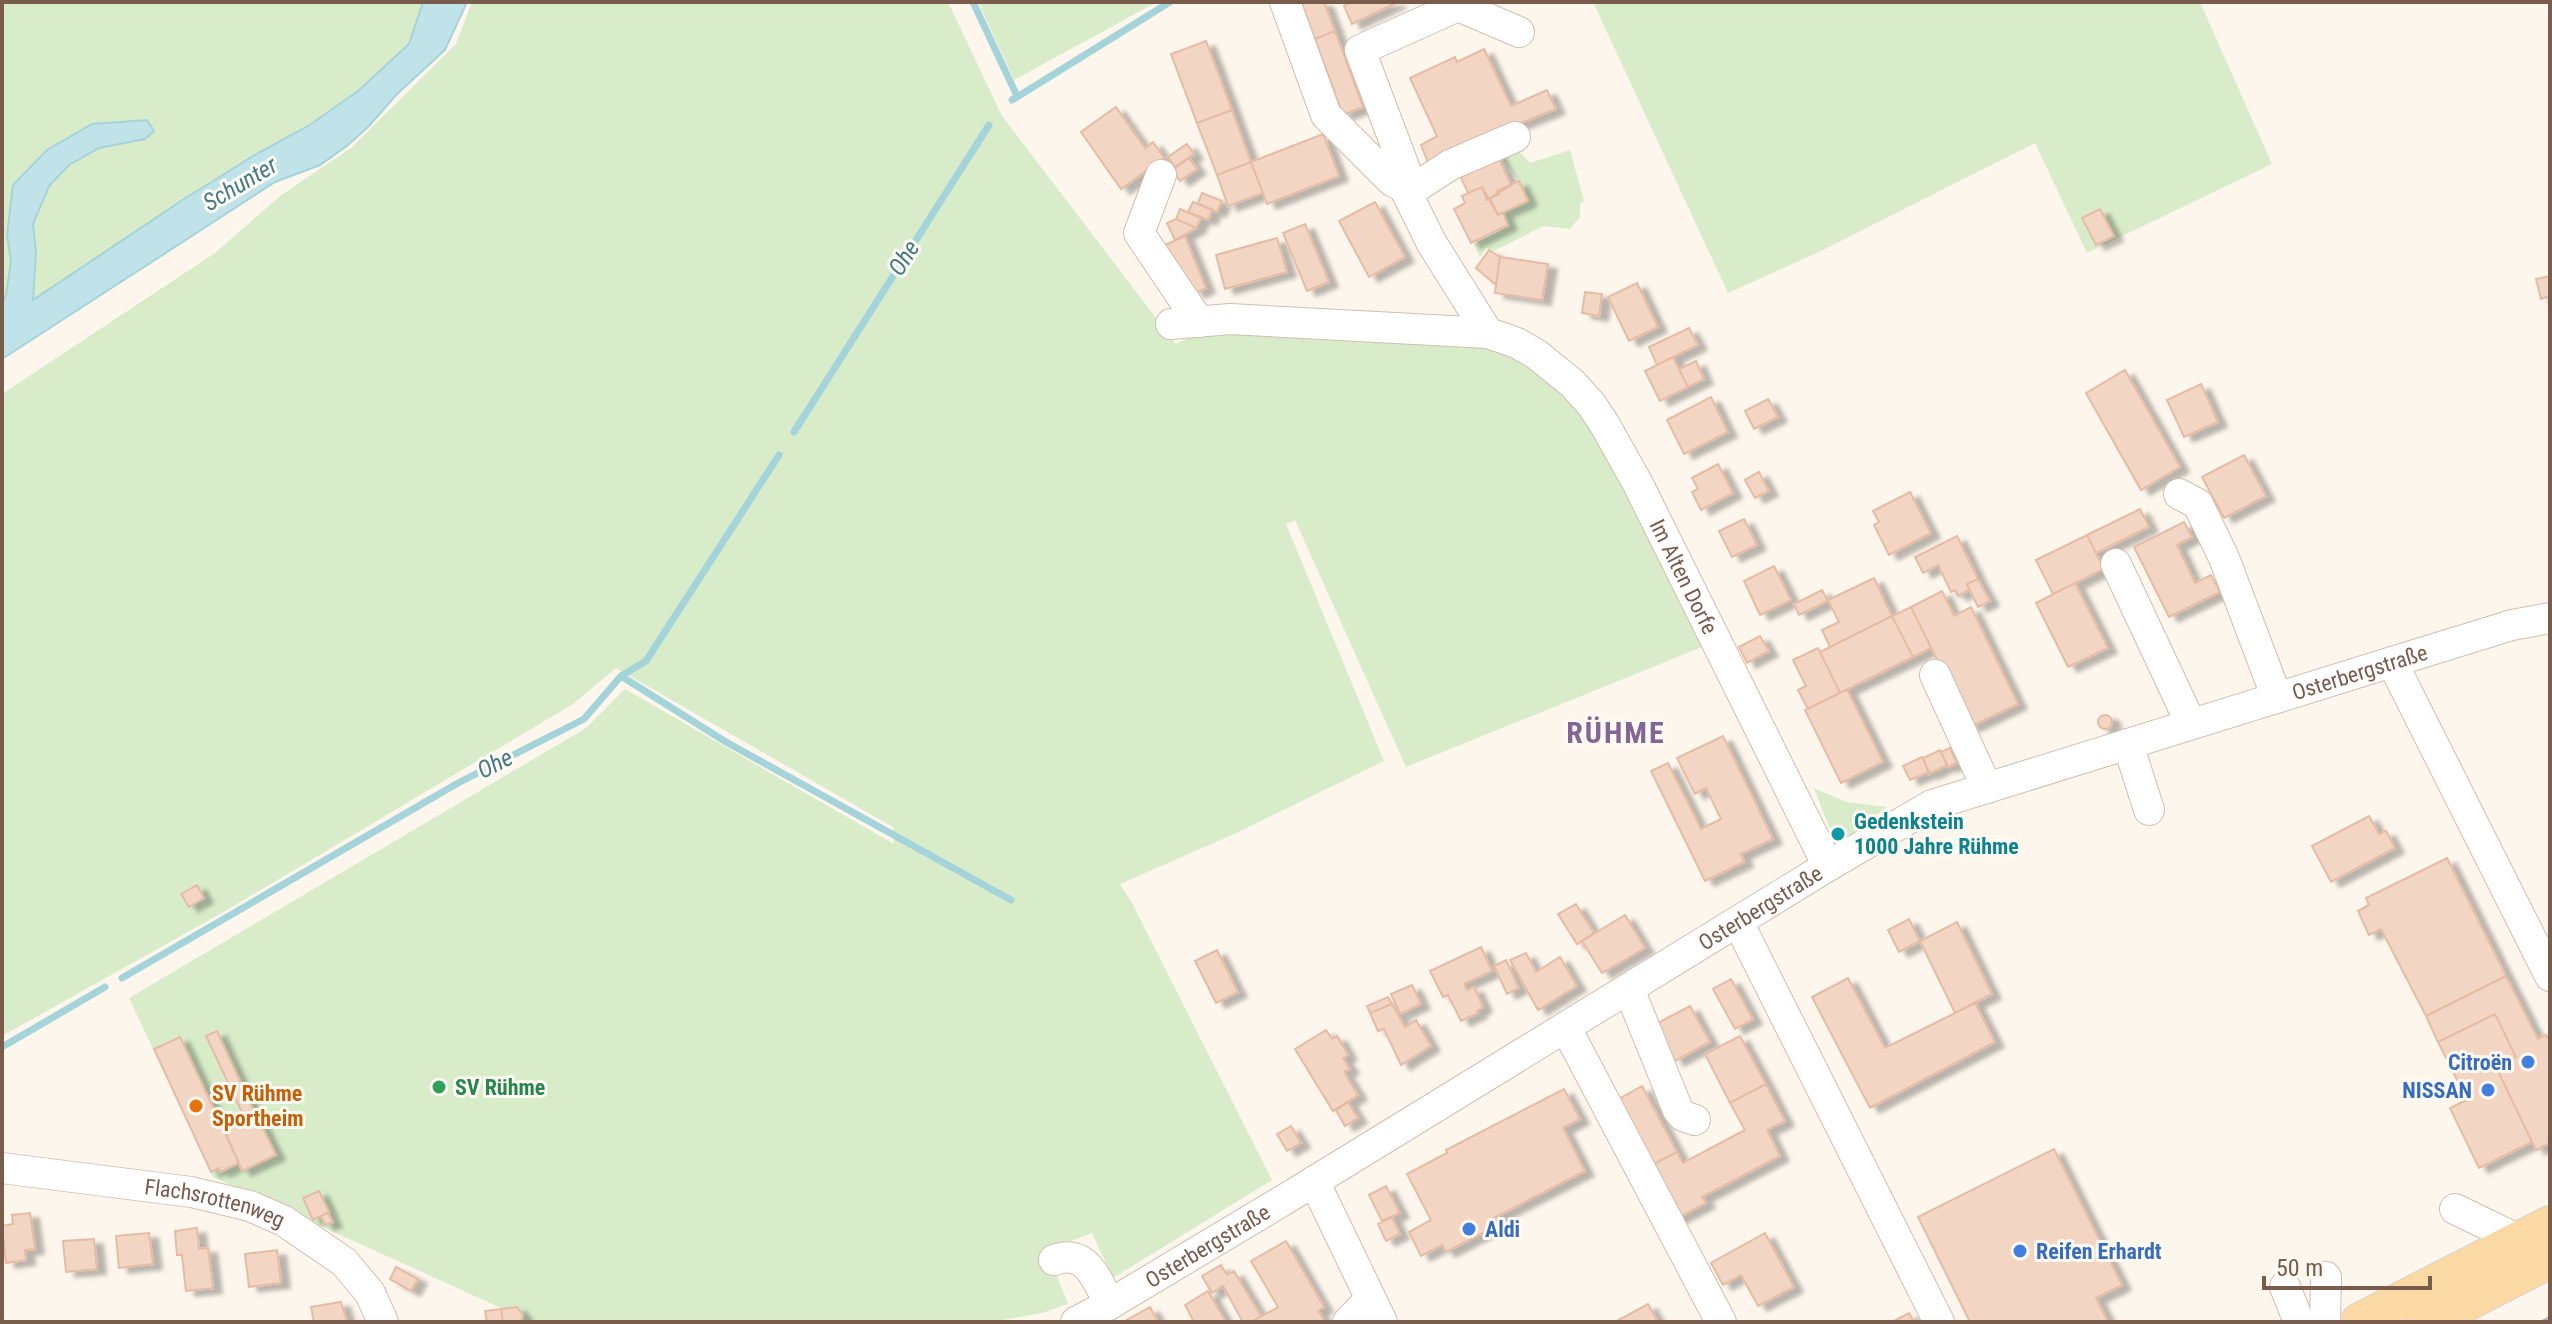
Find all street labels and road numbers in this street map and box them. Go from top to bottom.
street label: Im Alten Dorfe [1645,515,1723,638]
street label: Osterbergstraße [2289,640,2431,705]
street label: Osterbergstraße [1694,861,1827,955]
street label: Flachsrottenweg [143,1174,289,1233]
street label: Osterbergstraße [1141,1199,1274,1293]

